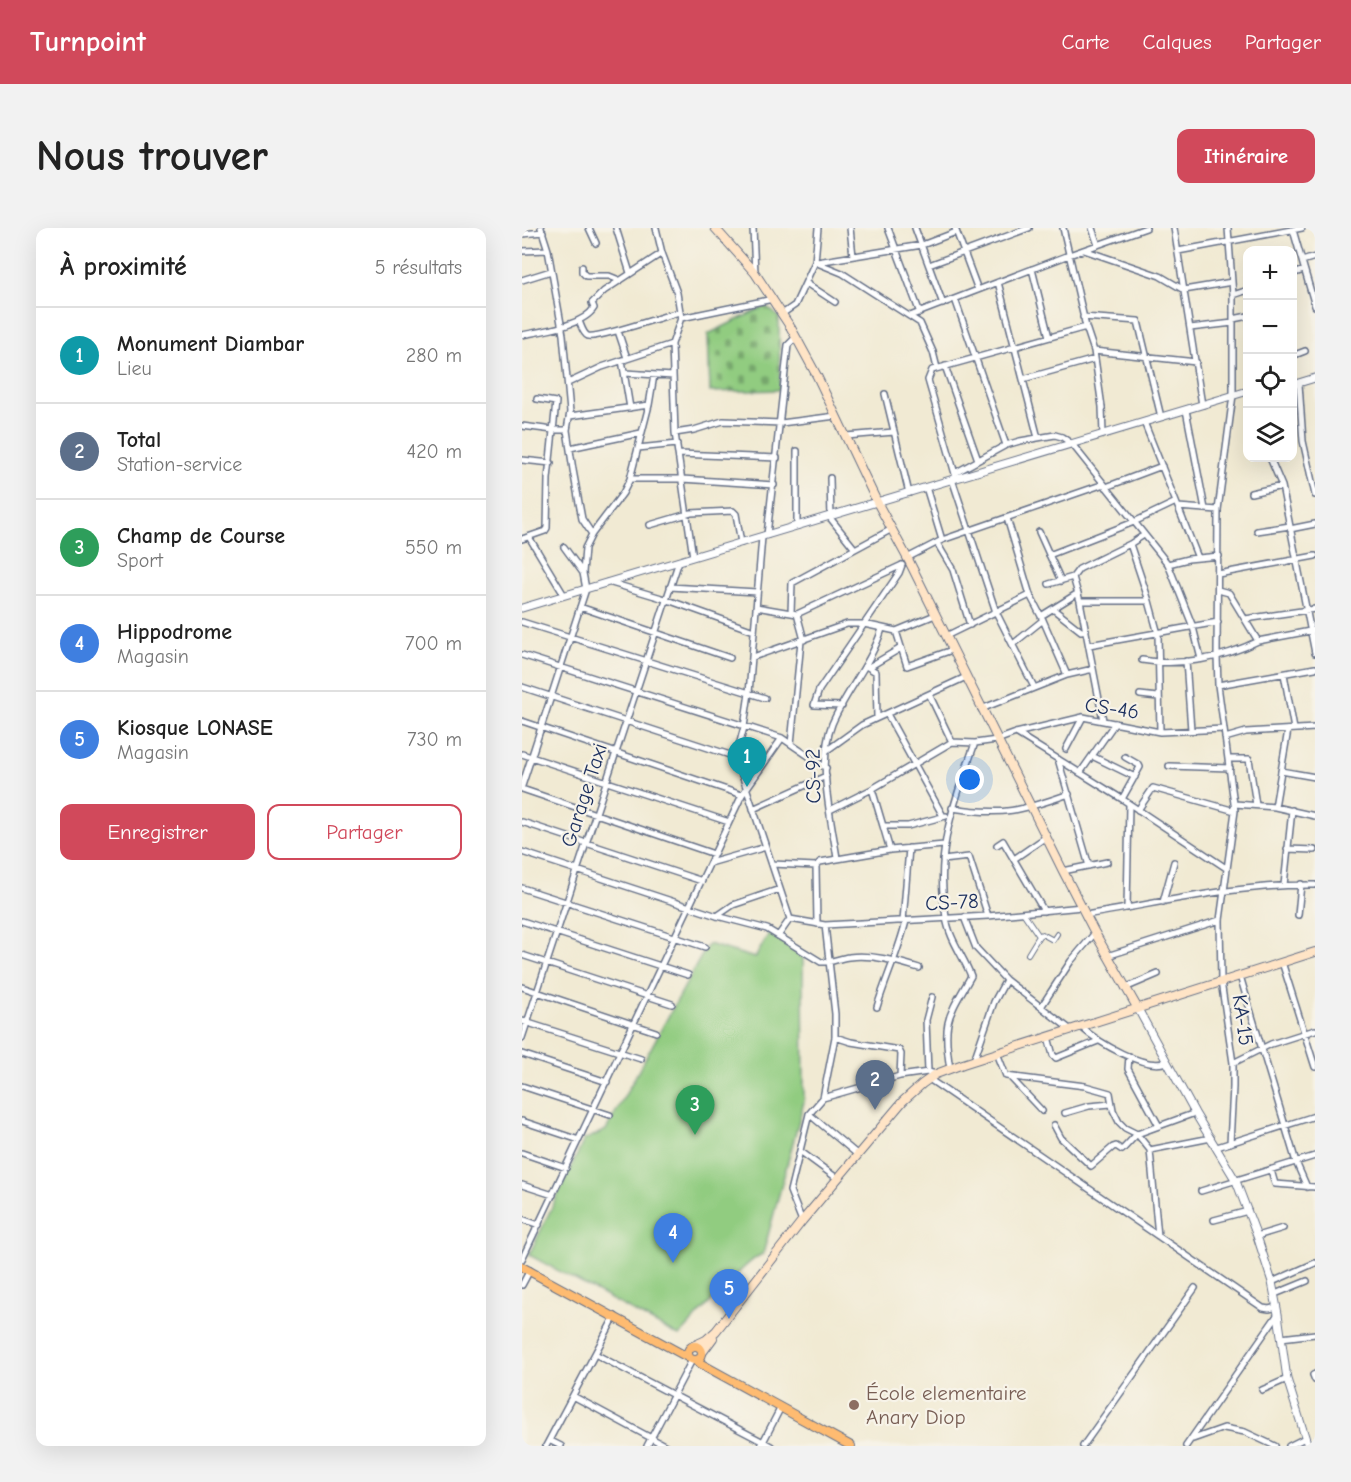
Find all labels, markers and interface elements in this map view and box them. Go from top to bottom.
text: Turnpoint [30,26,146,58]
text: Carte [1062,30,1110,54]
text: Calques [1143,30,1212,54]
text: Partager [1245,30,1321,54]
button: Itinéraire [1177,129,1315,183]
text: Nous trouver [36,132,268,181]
map controls [1243,246,1297,462]
button: + [1243,246,1297,300]
text: À proximité [60,252,187,282]
text: 5 résultats [375,256,462,279]
button: − [1243,300,1297,354]
text: Monument Diambar [117,331,304,357]
text: 1 [76,344,83,367]
text: 280 m [406,344,462,367]
button: locate [1243,354,1297,408]
text: Lieu [117,357,152,380]
button: layers [1243,408,1297,462]
text: Total [117,427,161,453]
text: 2 [75,440,84,463]
text: 420 m [406,440,462,463]
text: Station-service [117,453,242,476]
text: Champ de Course [117,523,285,549]
text: 3 [75,536,84,559]
text: 550 m [405,536,462,559]
text: Sport [117,549,163,572]
text: Hippodrome [117,619,232,645]
text: 4 [75,632,84,655]
text: 700 m [405,632,462,655]
text: Magasin [117,645,189,668]
street label: CS-46 [1083,692,1141,724]
text: Kiosque LONASE [117,715,273,741]
text: 5 [74,728,85,751]
text: 730 m [407,728,462,751]
pin: 1 [728,738,766,787]
street label: Garage Taxi [556,740,612,850]
text: Magasin [117,741,189,764]
street label: CS-92 [801,748,825,804]
your location [955,765,984,794]
button: Enregistrer [60,804,255,860]
button: Partager [267,804,462,860]
street label: CS-78 [925,889,979,915]
street label: KA-15 [1228,993,1258,1047]
pin: 2 [856,1060,894,1110]
pin: 3 [676,1086,714,1135]
pin: 4 [654,1214,692,1263]
pin: 5 [710,1270,748,1319]
place label: École elementaire Anary Diop [866,1381,1027,1429]
marker: École elementaire Anary Diop [847,1398,861,1412]

